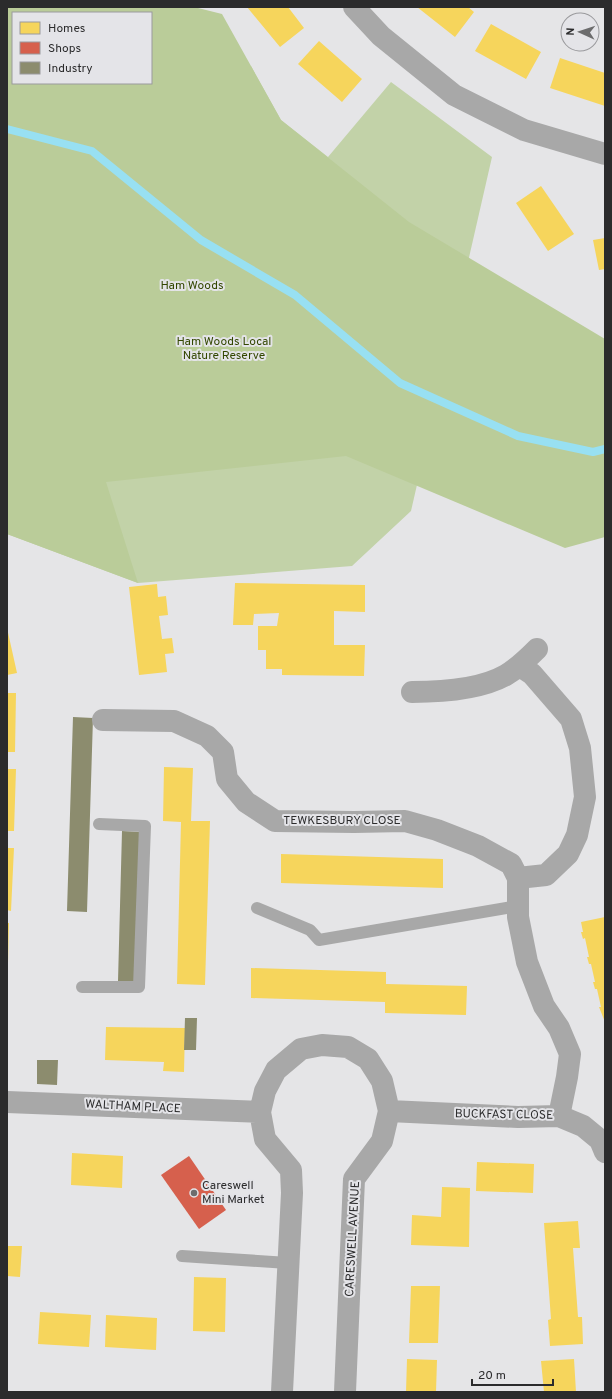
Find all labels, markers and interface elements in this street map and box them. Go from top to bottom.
legend [12,12,152,84]
north arrow [560,12,600,52]
text: Homes [48,21,85,37]
text: N [564,27,578,36]
text: Shops [48,41,81,57]
text: Industry [48,61,93,77]
park label: Ham Woods [160,278,224,294]
park label: Ham Woods Local Nature Reserve [177,334,272,364]
street label: TEWKESBURY CLOSE [283,813,401,829]
street label: WALTHAM PLACE [85,1097,181,1117]
street label: BUCKFAST CLOSE [455,1106,553,1124]
place label: Careswell Mini Market [202,1178,265,1208]
street label: CARESWELL AVENUE [342,1181,364,1297]
marker: Careswell Mini Market [189,1188,199,1198]
scale bar [472,1361,553,1387]
text: 20 m [478,1368,506,1384]

